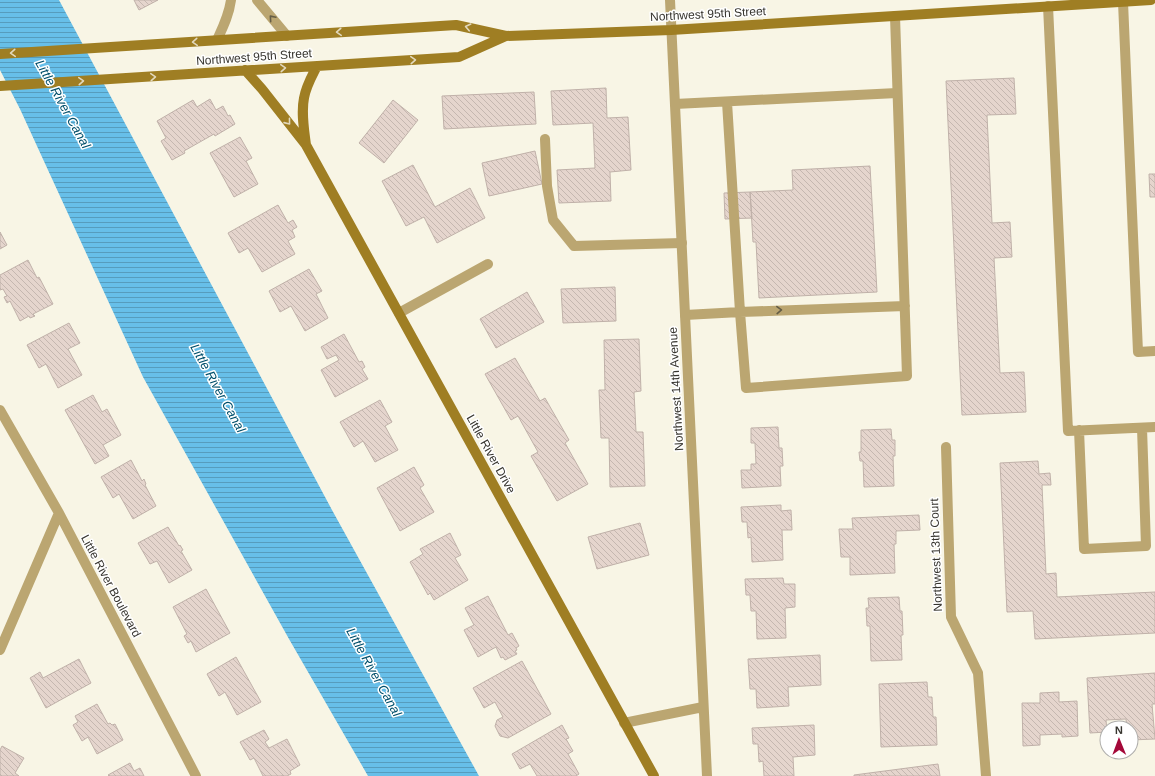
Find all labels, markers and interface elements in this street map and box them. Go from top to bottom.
street label: Northwest 95th Street [650,4,767,24]
one-way arrow [269,15,276,23]
one-way arrow [465,24,471,32]
one-way arrow [336,28,342,37]
one-way arrow [192,37,198,46]
street label: Northwest 95th Street [196,46,313,68]
one-way arrow [10,49,16,58]
one-way arrow [410,55,416,64]
water label: Little River Canal [32,57,94,152]
one-way arrow [280,64,286,73]
one-way arrow [150,72,156,81]
one-way arrow [78,77,84,86]
one-way arrow [283,117,290,124]
one-way arrow [776,306,782,315]
street label: Northwest 14th Avenue [666,326,686,451]
water label: Little River Canal [187,341,249,436]
street label: Little River Drive [464,412,519,496]
street label: Northwest 13th Court [927,497,945,612]
street label: Little River Boulevard [78,532,144,640]
water label: Little River Canal [343,625,405,720]
north arrow [1099,720,1139,760]
text: N [1115,724,1123,736]

